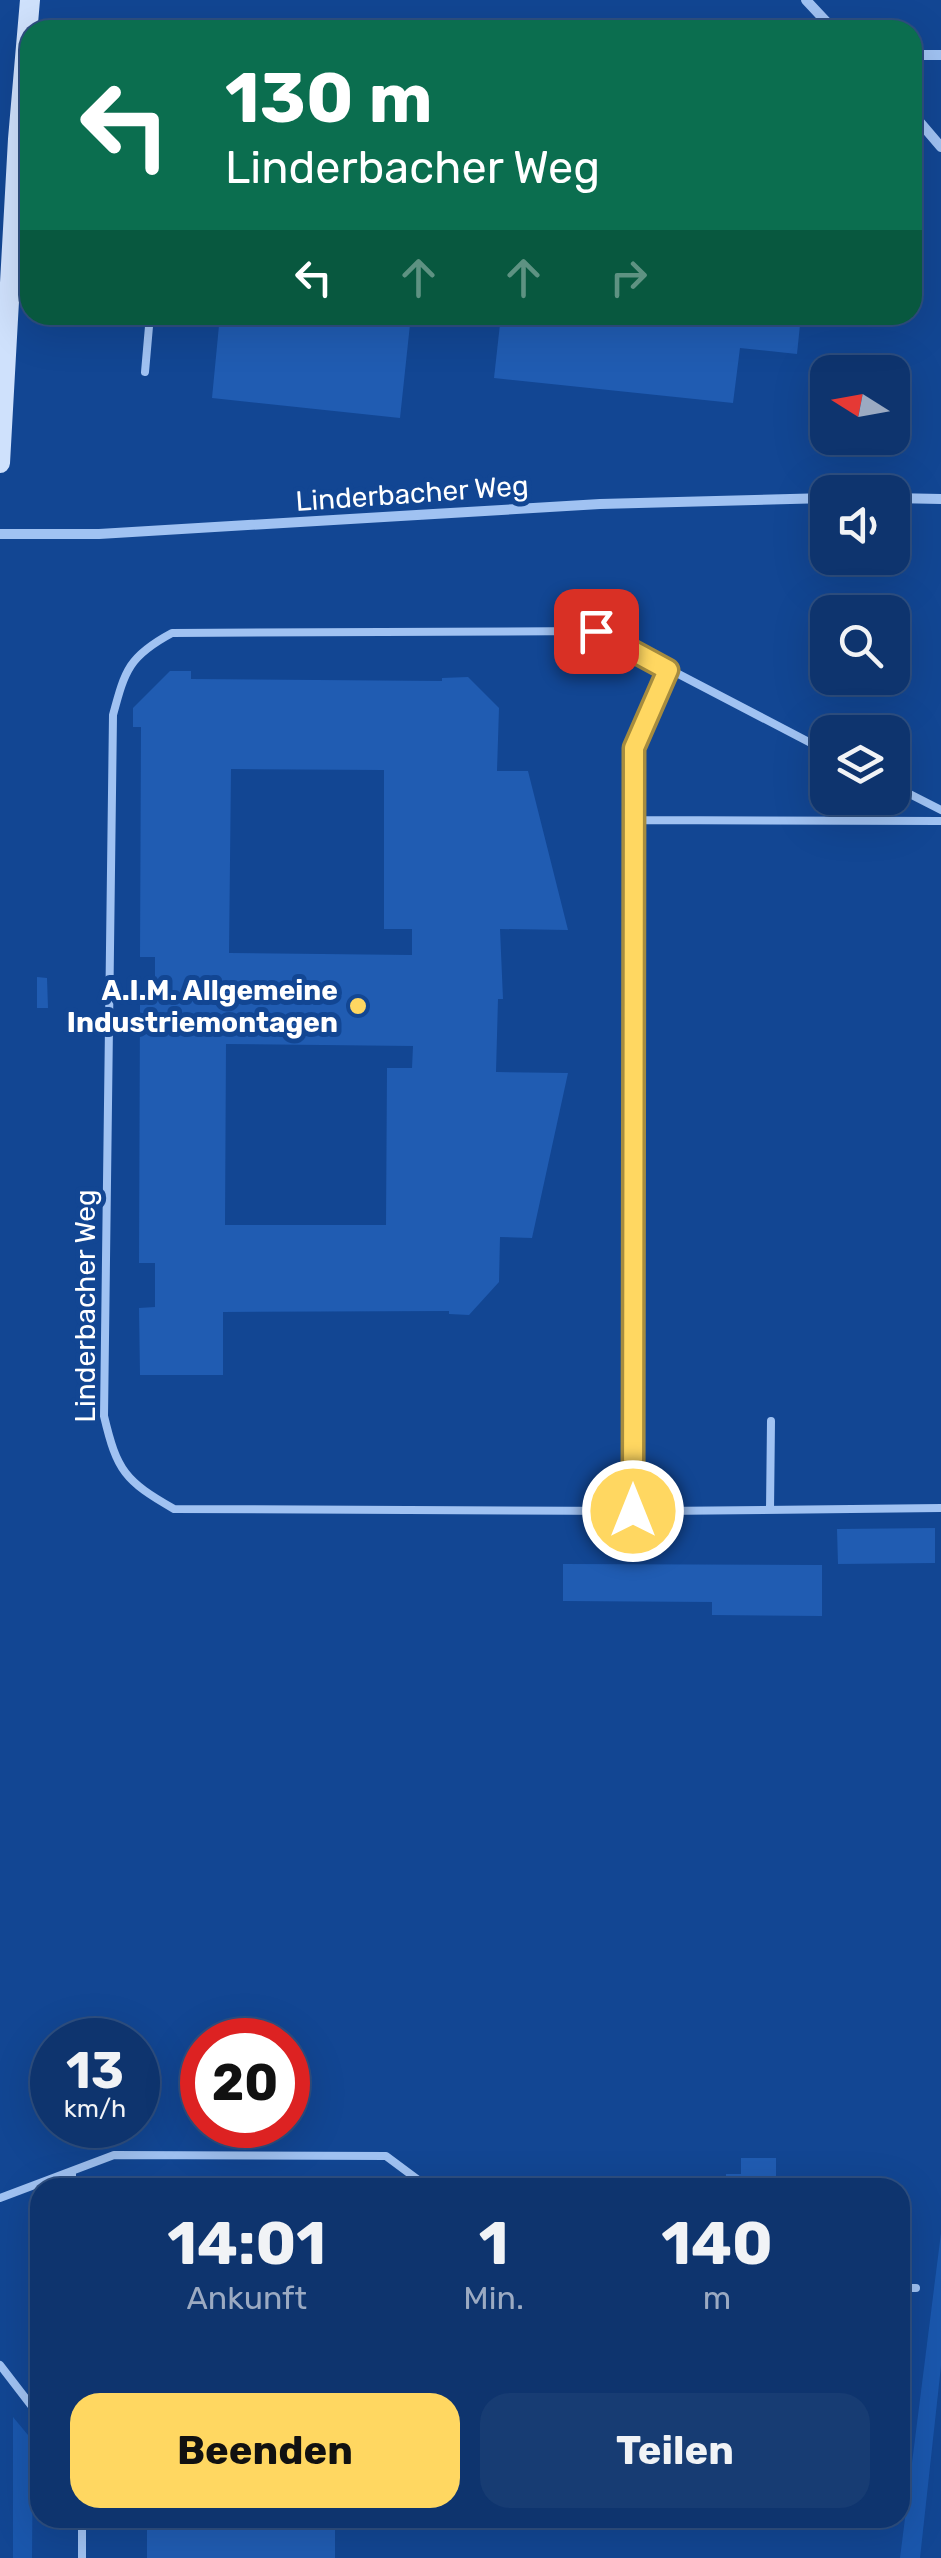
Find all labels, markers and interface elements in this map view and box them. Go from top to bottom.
text: 130 m [225,57,433,140]
icon: left [60,60,190,190]
text: Linderbacher Weg [225,141,600,194]
icon: left [286,250,341,305]
icon: ahead [391,250,446,305]
icon: ahead [496,250,551,305]
icon: right [601,250,656,305]
north arrow [810,355,910,455]
map controls [810,355,910,815]
street label: Linderbacher Weg [294,469,530,518]
button: sound [810,475,910,575]
pin [554,589,639,674]
button: search [810,595,910,695]
icon: arrive [569,604,624,659]
button: layers [810,715,910,815]
place label: A.I.M. Allgemeine Industriemontagen [67,974,338,1039]
marker: A.I.M. Allgemeine Industriemontagen [347,995,369,1017]
street label: Linderbacher Weg [69,1189,102,1423]
position arrow [581,1459,685,1563]
speed limit sign: 20 [180,2018,310,2148]
text: 13 [66,2041,124,2101]
text: km/h [64,2094,126,2123]
text: 14:01 [167,2208,326,2279]
text: 1 [479,2208,509,2279]
text: 140 [661,2208,773,2279]
text: Ankunft [186,2279,307,2317]
text: Min. [463,2279,524,2317]
text: m [703,2279,731,2317]
button: Beenden [70,2393,460,2508]
button: Teilen [480,2393,870,2508]

